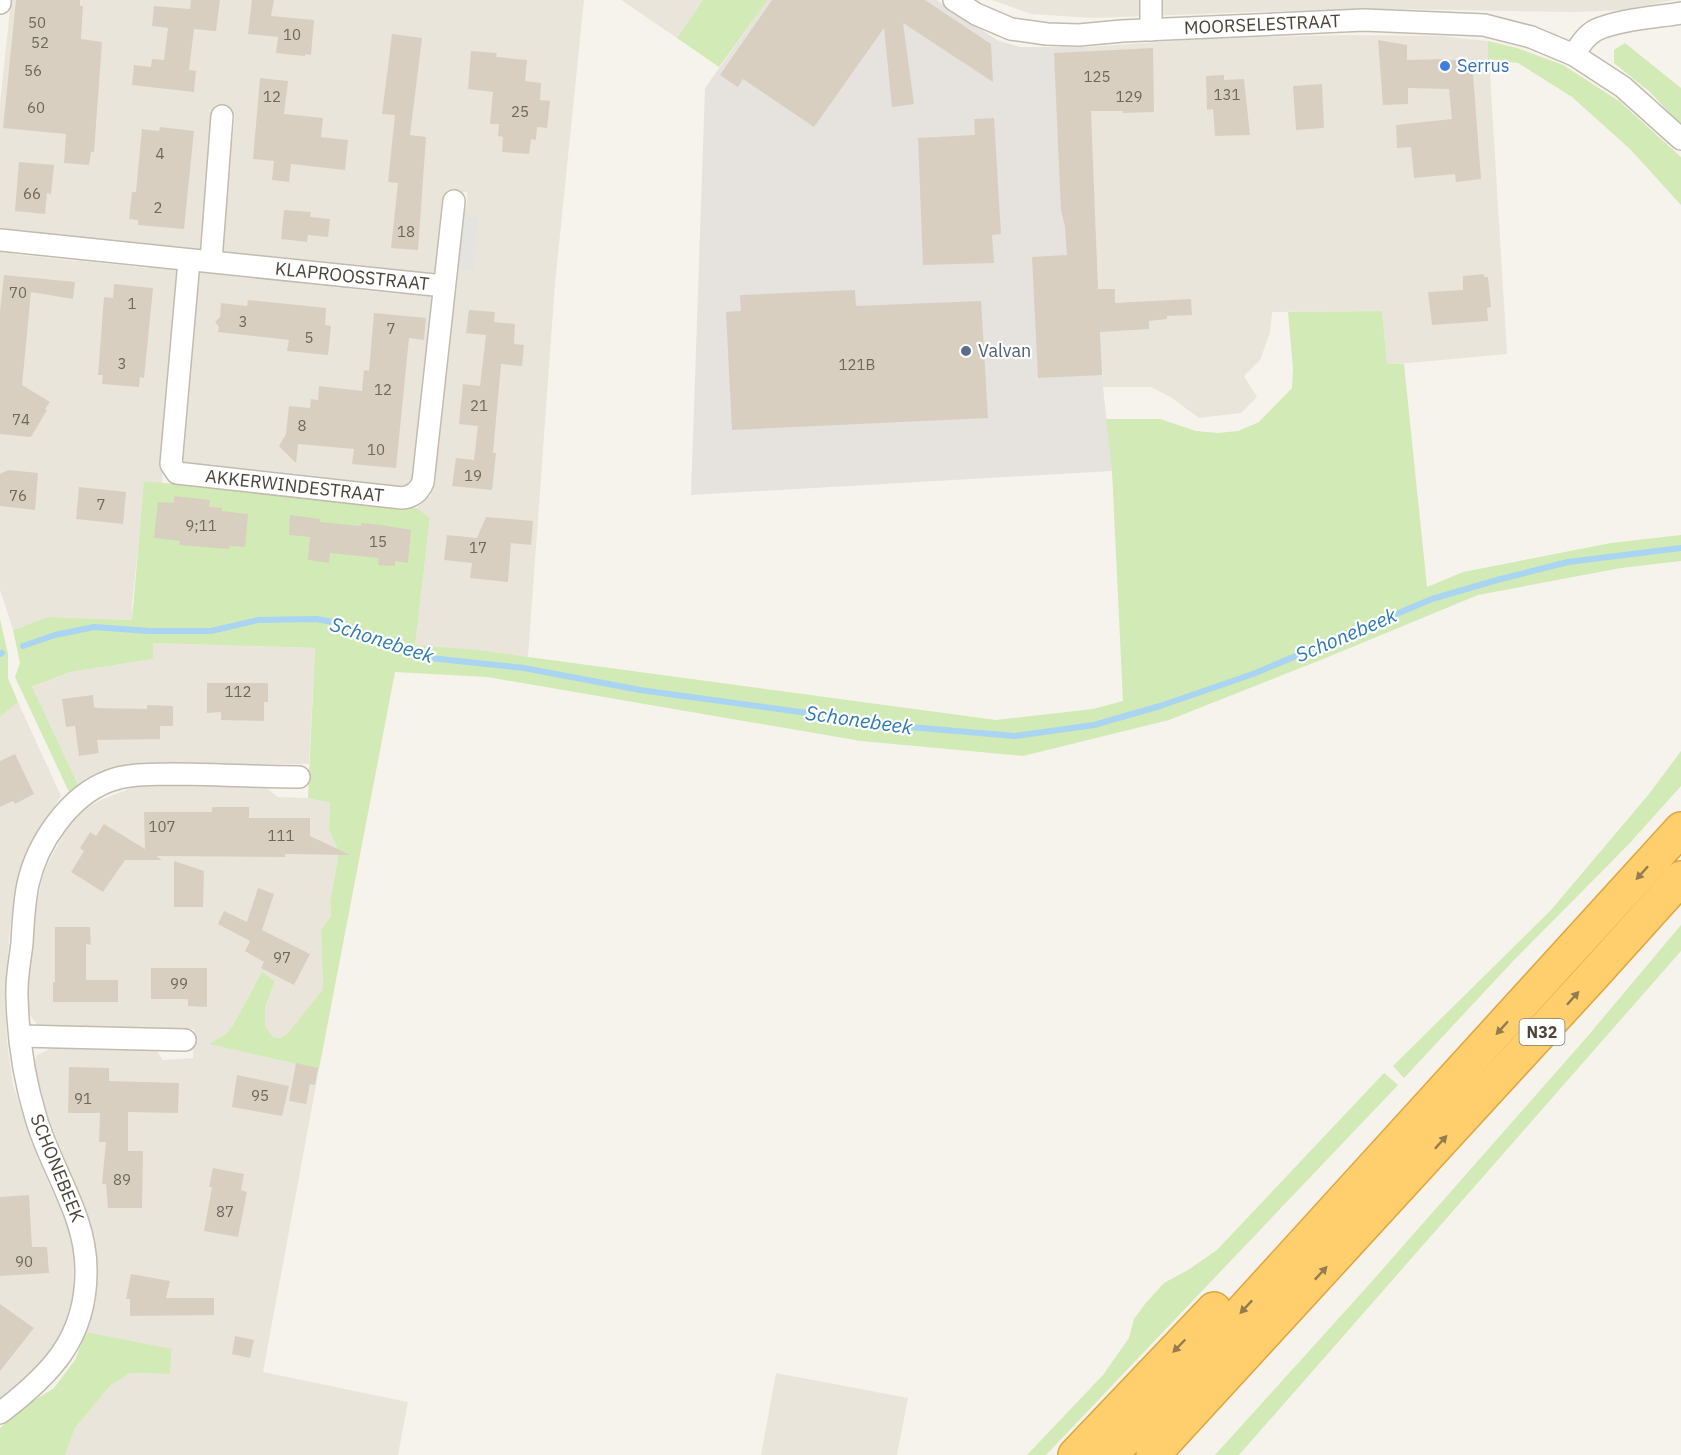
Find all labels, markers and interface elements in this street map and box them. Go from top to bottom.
street label: MOORSELESTRAAT [1183,9,1341,39]
house number: 50 [28,13,46,32]
house number: 10 [283,25,301,44]
house number: 52 [31,33,49,52]
place label: Serrus [1457,54,1510,77]
marker: Serrus [1438,59,1452,73]
house number: 56 [24,61,42,80]
house number: 125 [1083,67,1111,86]
house number: 131 [1213,85,1241,104]
house number: 12 [263,87,281,106]
house number: 129 [1115,87,1143,106]
house number: 60 [27,98,45,117]
house number: 25 [511,102,529,121]
house number: 4 [155,144,165,163]
house number: 66 [23,184,41,203]
house number: 2 [153,198,163,217]
house number: 18 [397,222,415,241]
street label: KLAPROOSSTRAAT [274,257,430,295]
house number: 70 [9,283,27,302]
house number: 1 [127,294,137,313]
house number: 3 [238,312,248,331]
house number: 7 [386,319,396,338]
house number: 5 [304,328,314,347]
place label: Valvan [978,339,1031,362]
marker: Valvan [959,344,973,358]
house number: 3 [117,354,127,373]
house number: 121B [839,355,875,374]
house number: 12 [374,380,392,399]
house number: 21 [470,396,488,415]
house number: 74 [12,410,30,429]
house number: 8 [297,416,307,435]
house number: 10 [367,440,385,459]
street label: AKKERWINDESTRAAT [204,464,385,507]
house number: 19 [464,466,482,485]
house number: 76 [9,486,27,505]
house number: 7 [96,495,106,514]
house number: 9;11 [185,516,217,535]
house number: 15 [369,532,387,551]
house number: 17 [469,538,487,557]
water label: Schonebeek [1291,601,1401,668]
water label: Schonebeek [327,610,438,669]
house number: 112 [224,682,252,701]
water label: Schonebeek [804,699,915,740]
house number: 107 [148,817,176,836]
house number: 111 [267,826,295,845]
one-way arrow [1636,865,1649,880]
house number: 97 [273,948,291,967]
house number: 99 [170,974,188,993]
one-way arrow [1566,991,1580,1006]
road number: N32 [1520,1019,1564,1045]
one-way arrow [1496,1020,1509,1035]
house number: 95 [251,1086,269,1105]
house number: 91 [74,1089,92,1108]
street label: SCHONEBEEK [25,1110,90,1226]
one-way arrow [1434,1135,1447,1150]
house number: 89 [113,1170,131,1189]
house number: 87 [216,1202,234,1221]
house number: 90 [15,1252,33,1271]
one-way arrow [1314,1266,1327,1281]
one-way arrow [1240,1299,1253,1314]
one-way arrow [1172,1339,1186,1353]

